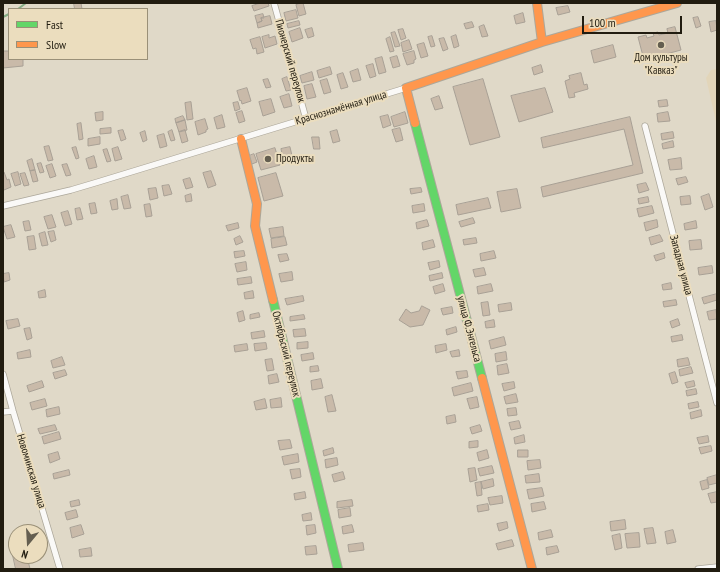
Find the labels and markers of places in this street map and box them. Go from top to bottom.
marker: Дом культуры "Кавказ" [656,40,666,50]
place label: Дом культуры "Кавказ" [634,51,688,77]
place label: Продукты [276,152,314,166]
marker: Продукты [263,154,273,164]

